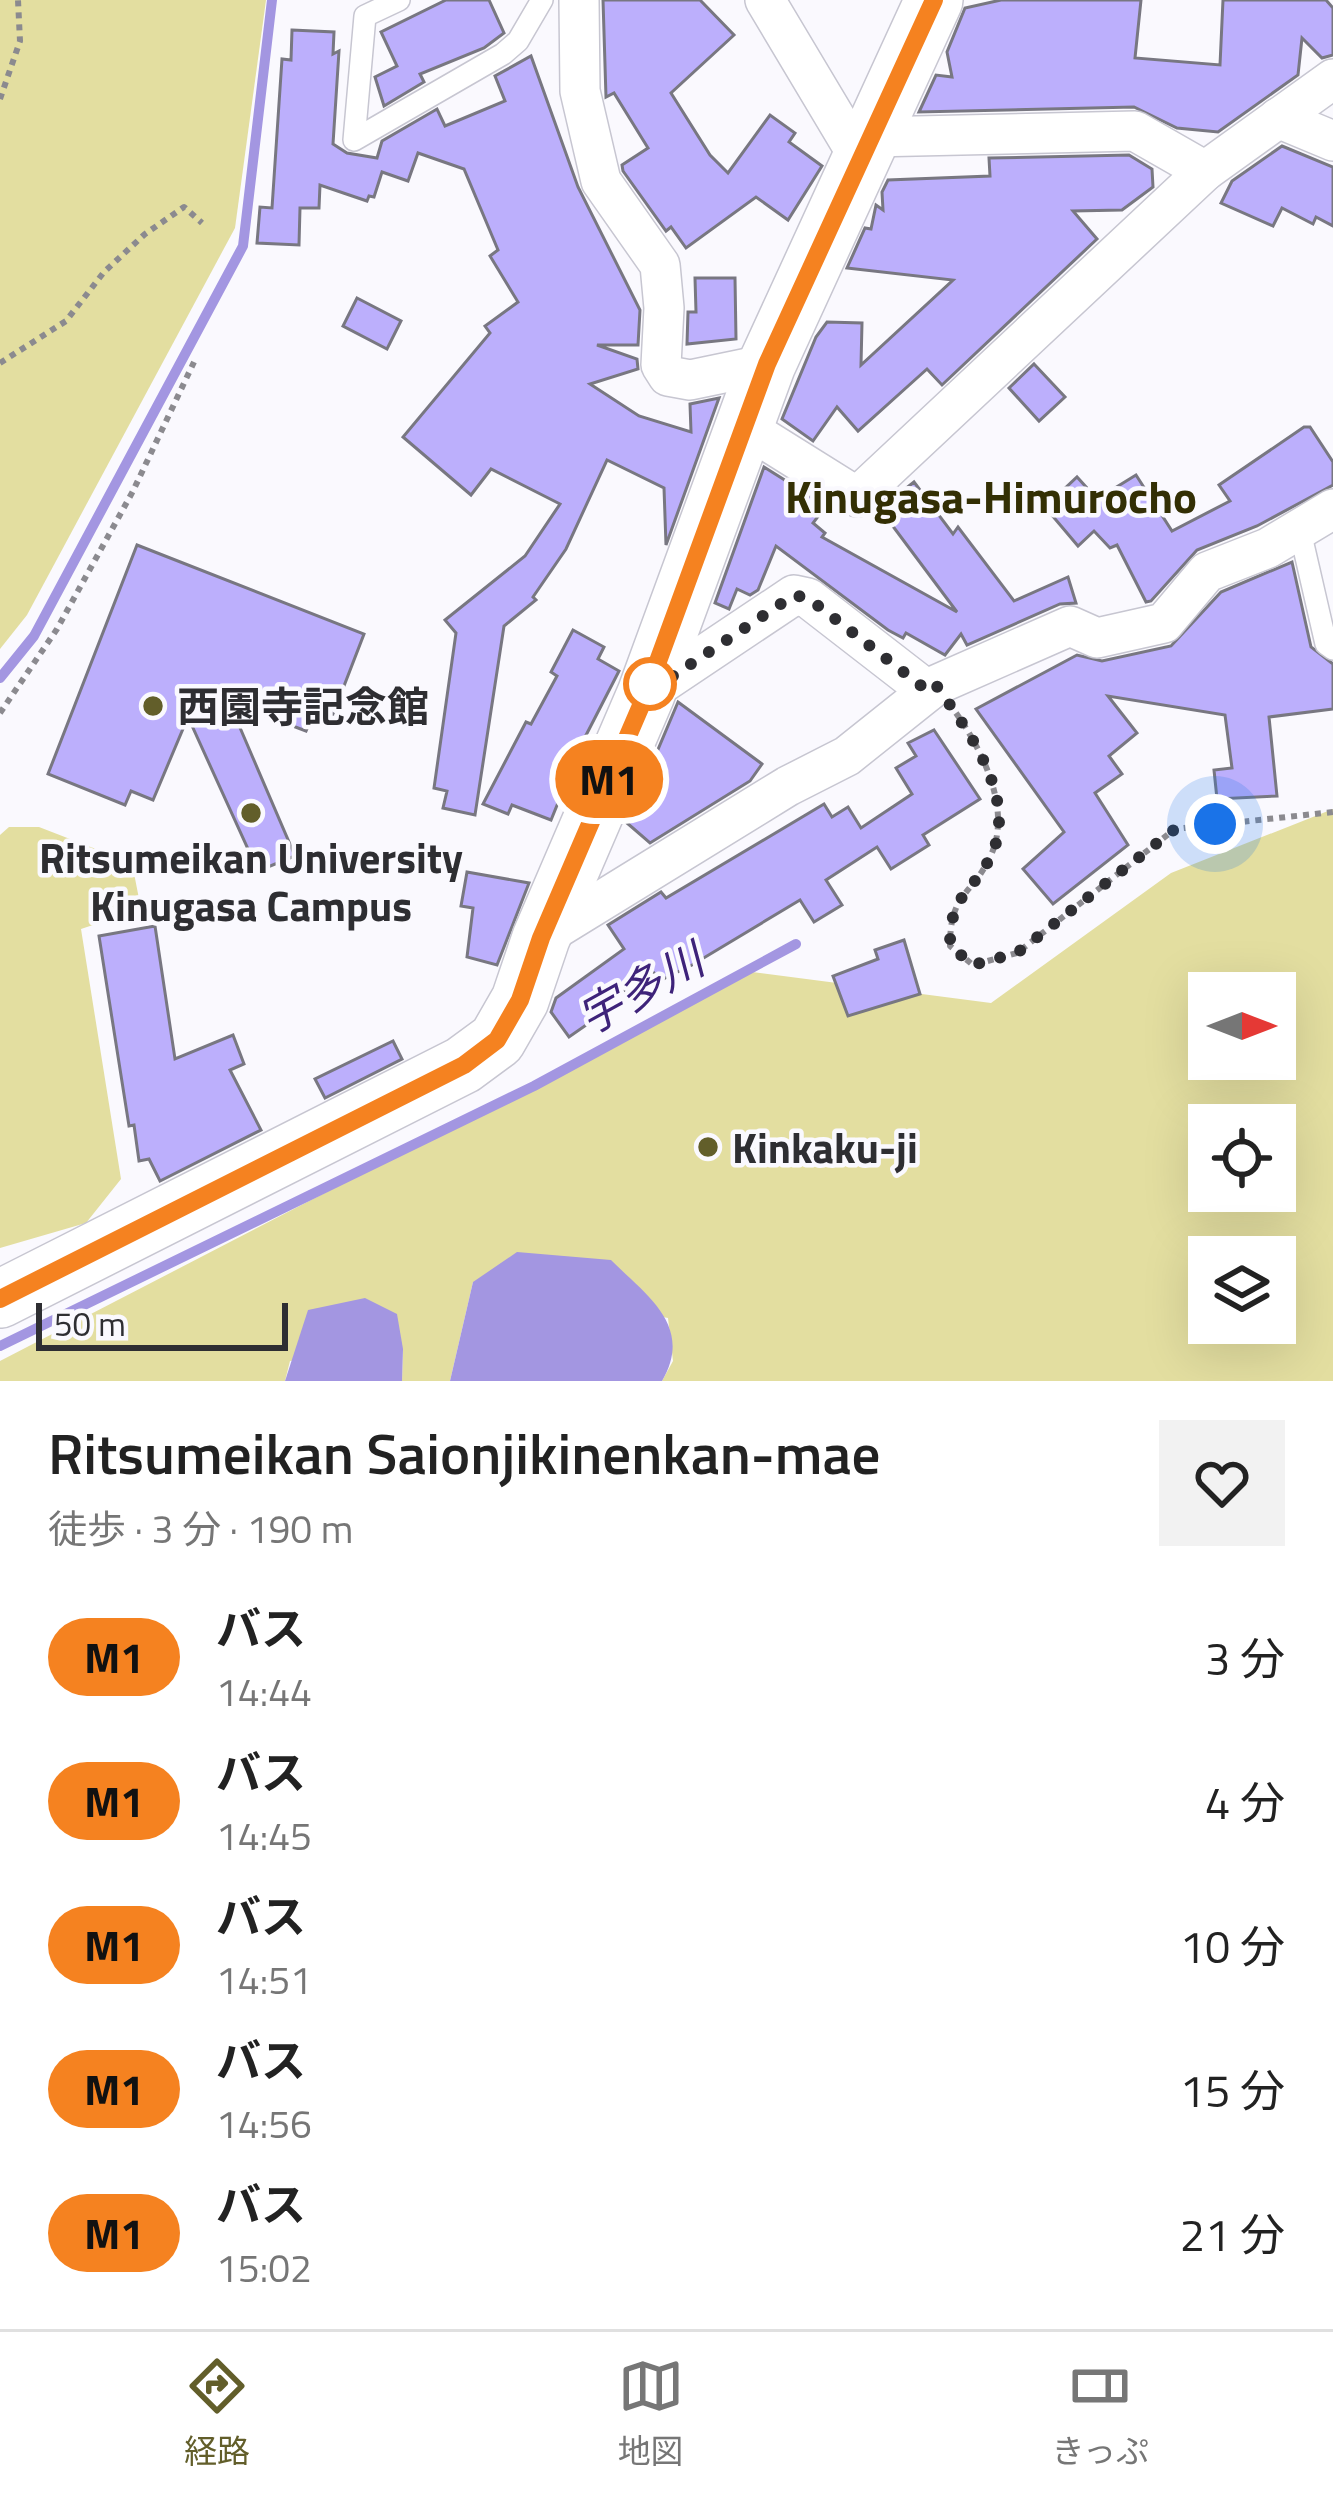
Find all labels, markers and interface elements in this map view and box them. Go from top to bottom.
district label: Kinugasa-Himurocho [785,462,1197,530]
unlabelled marker [625,659,675,709]
place label: 西園寺記念館 [177,674,429,738]
marker: 西園寺記念館 [140,693,166,719]
line badge: M1 [555,740,663,818]
text: M1 [579,747,639,811]
your location [1185,794,1245,854]
marker: Ritsumeikan University Kinugasa Campus [238,800,264,826]
place label: Ritsumeikan University Kinugasa Campus [39,825,463,937]
water label: 宇多川 [564,924,719,1050]
north arrow [1188,972,1296,1080]
map controls [1188,972,1296,1344]
button: locate [1188,1104,1296,1212]
place label: Kinkaku-ji [732,1115,918,1179]
marker: Kinkaku-ji [695,1134,721,1160]
button: layers [1188,1236,1296,1344]
scale bar [36,1297,288,1350]
text: 50 m [54,1299,126,1349]
text: Ritsumeikan Saionjikinenkan-mae [48,1409,880,1496]
button: heart [1159,1420,1285,1546]
text: 徒歩 · 3 分 · 190 m [48,1499,353,1558]
text: バス [216,1594,306,1662]
text: 3 分 [1205,1624,1285,1692]
text: M1 [84,1625,144,1689]
text: 14:44 [216,1662,312,1721]
text: バス [216,1738,306,1806]
text: 4 分 [1205,1768,1285,1836]
text: M1 [84,1769,144,1833]
text: 14:45 [216,1806,312,1865]
text: バス [216,1882,306,1950]
text: 10 分 [1180,1912,1285,1980]
text: M1 [84,1913,144,1977]
text: 14:51 [216,1950,312,2009]
text: バス [216,2026,306,2094]
text: 15 分 [1180,2056,1285,2124]
text: M1 [84,2057,144,2121]
text: 14:56 [216,2094,312,2153]
text: バス [216,2170,306,2238]
text: 21 分 [1180,2200,1285,2268]
text: M1 [84,2201,144,2265]
text: 15:02 [216,2238,312,2297]
tab: 経路 [184,2353,250,2476]
tab: 地図 [618,2353,684,2476]
tab: きっぷ [1051,2353,1149,2476]

